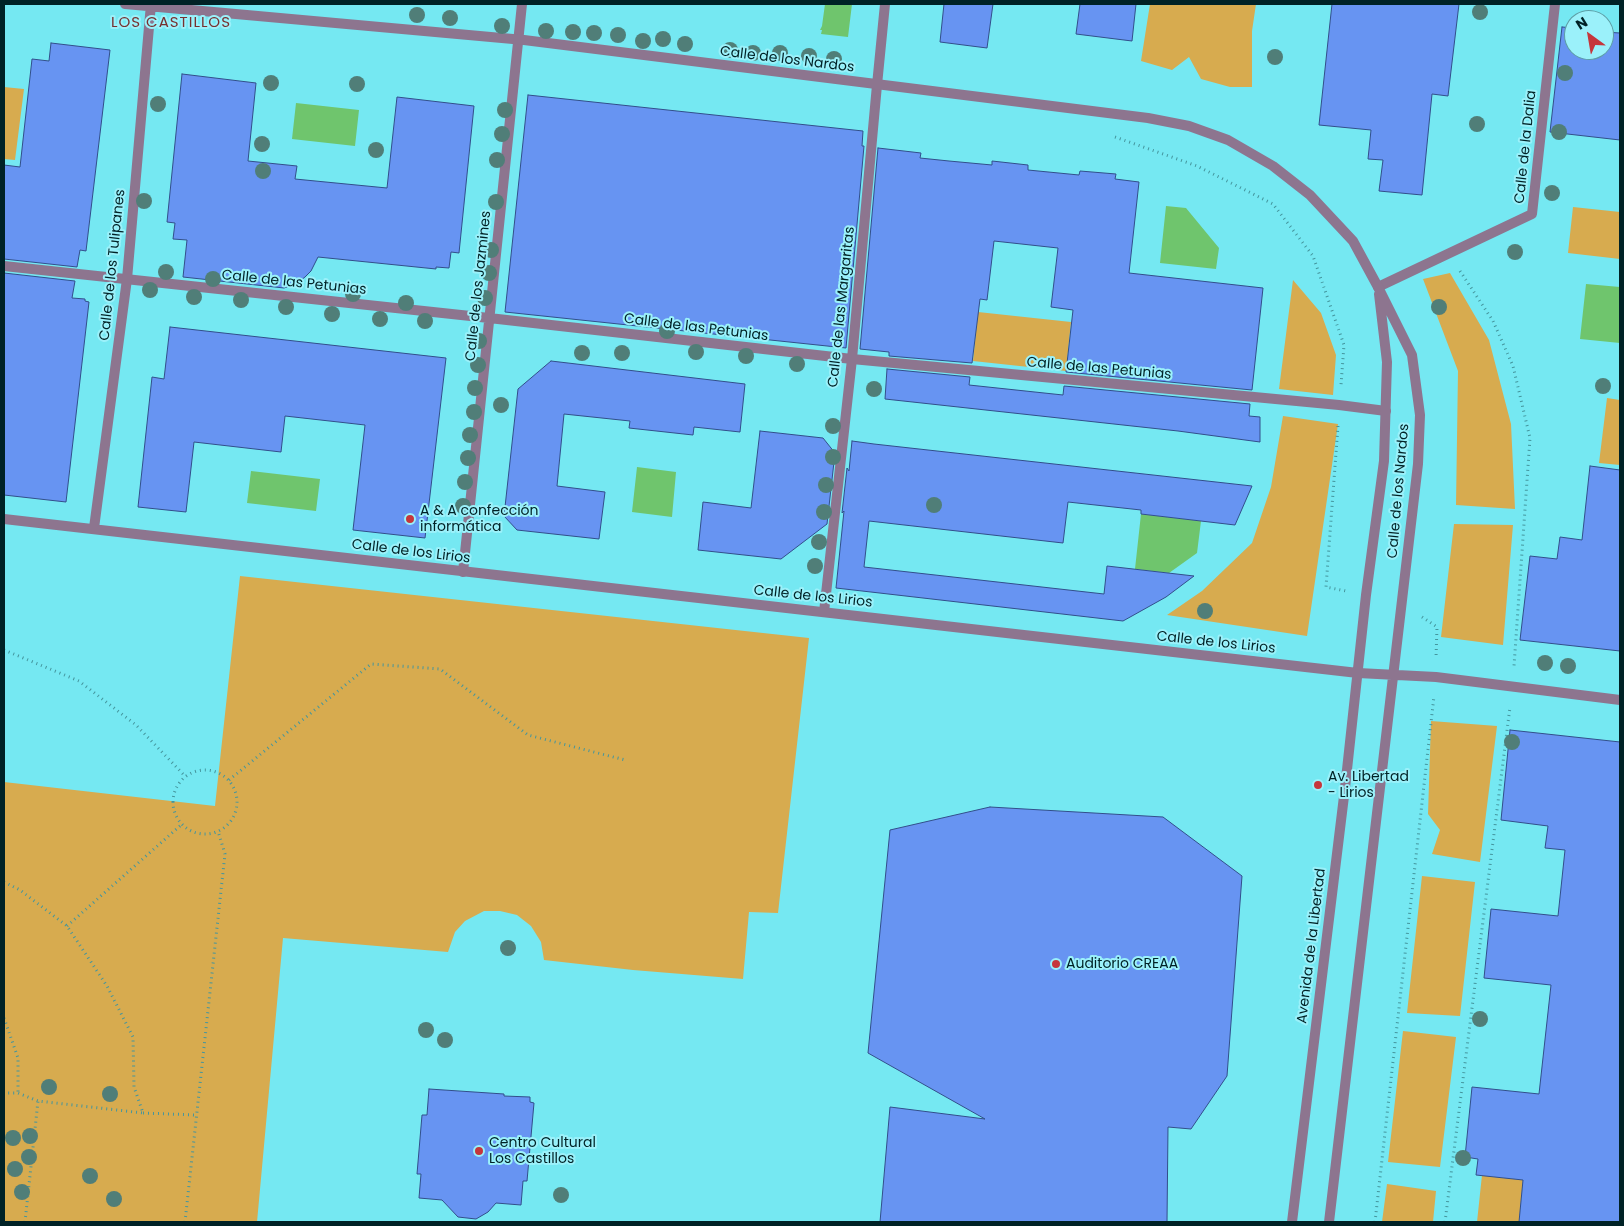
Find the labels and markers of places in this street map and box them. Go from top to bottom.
place label: A & A confección informática [420,503,538,536]
marker: A & A confección informática [404,513,416,525]
place label: Av. Libertad - Lirios [1328,769,1409,802]
marker: Av. Libertad - Lirios [1312,779,1324,791]
place label: Auditorio CREAA [1066,956,1178,972]
marker: Auditorio CREAA [1050,958,1062,970]
place label: Centro Cultural Los Castillos [489,1135,596,1168]
marker: Centro Cultural Los Castillos [473,1145,485,1157]

